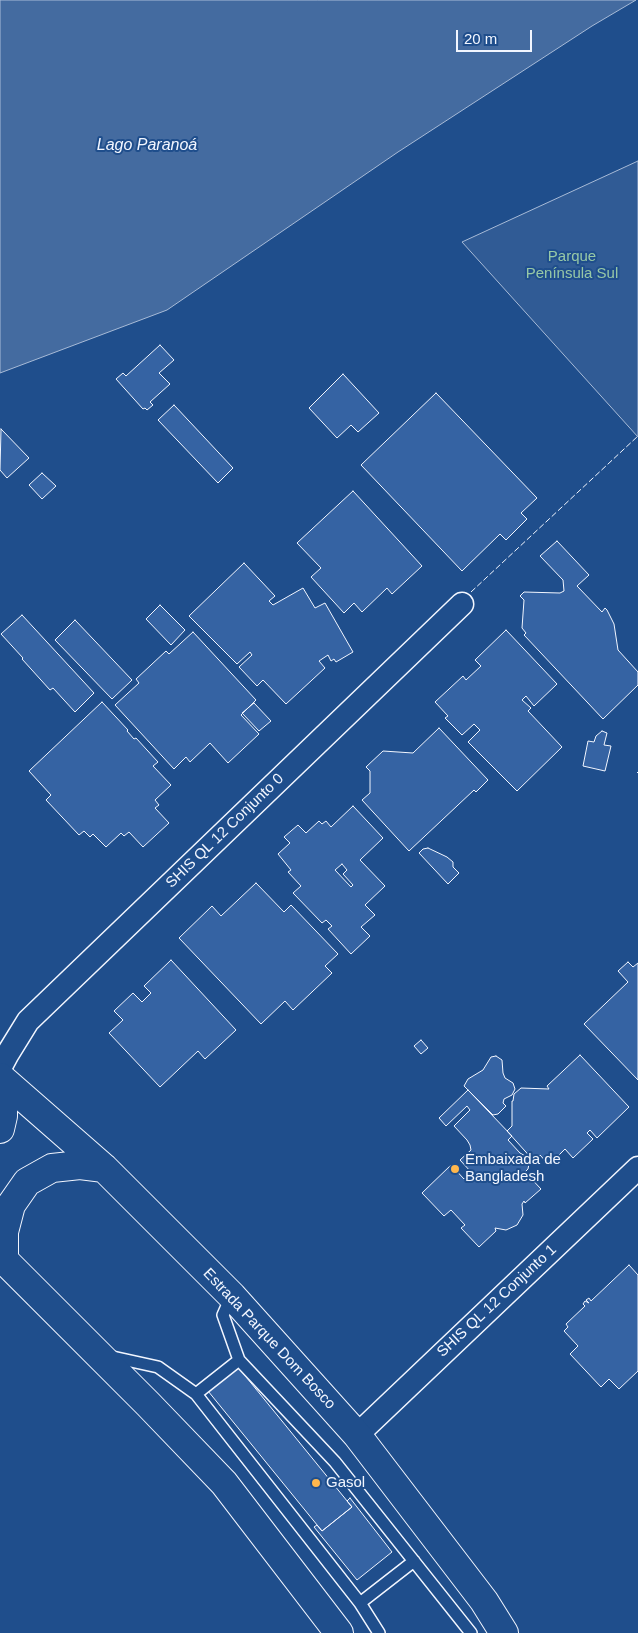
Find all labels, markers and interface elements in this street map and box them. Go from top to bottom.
scale bar [458,20,534,52]
text: 20 m [464,30,497,47]
water label: Lago Paranoá [97,136,197,156]
park label: Parque Península Sul [526,248,618,283]
street label: SHIS QL 12 Conjunto 0 [162,770,288,892]
place label: Embaixada de Bangladesh [465,1151,561,1186]
marker: Embaixada de Bangladesh [449,1163,461,1175]
street label: SHIS QL 12 Conjunto 1 [434,1241,560,1361]
street label: Estrada Parque Dom Bosco [199,1265,339,1413]
place label: Gasol [326,1474,365,1492]
marker: Gasol [310,1477,322,1489]

